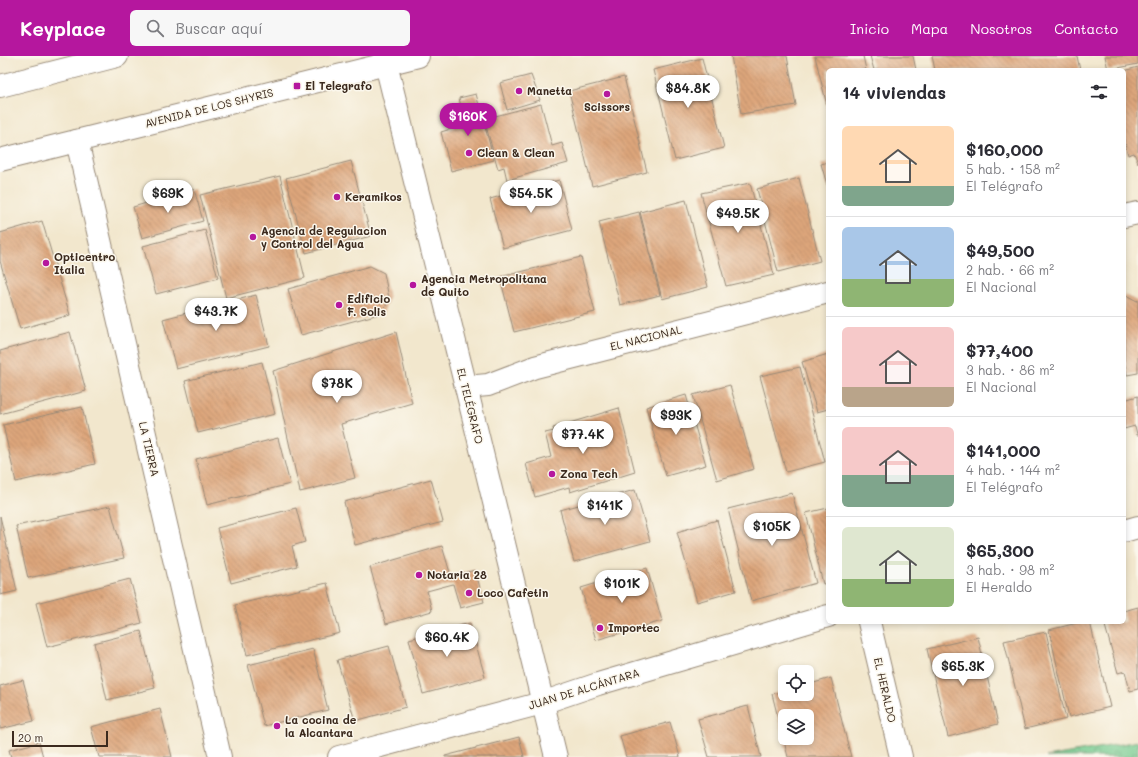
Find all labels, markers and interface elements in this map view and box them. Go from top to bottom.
search box [130,10,410,46]
text: Keyplace [20,16,106,41]
icon: search [144,17,166,39]
text: Buscar aquí [176,18,263,38]
text: Inicio [850,19,889,38]
text: Mapa [911,19,948,38]
text: Nosotros [970,19,1032,38]
text: Contacto [1054,19,1118,38]
pin: $84.8K [655,75,721,109]
place label: El Telegrafo [305,78,372,93]
text: $84.8K [666,79,710,96]
marker: El Telegrafo [292,81,302,91]
text: 14 viviendas [842,81,946,103]
icon: filters [1088,81,1110,103]
place label: Manetta [527,83,572,98]
street label: AVENIDA DE LOS SHYRIS [143,84,275,131]
marker: Manetta [514,86,524,96]
marker: Scissors [602,89,612,99]
place label: Scissors [584,99,631,114]
pin: $160K [440,103,496,137]
text: $160K [449,107,487,124]
text: $160,000 [966,138,1043,160]
icon: home [874,142,922,190]
place label: Clean & Clean [477,145,555,160]
marker: Clean & Clean [464,148,474,158]
text: 5 hab. · 158 m² [966,160,1060,177]
text: El Telégrafo [966,177,1043,194]
pin: $69K [144,180,192,214]
pin: $54.5K [498,180,564,214]
text: $69K [152,184,184,201]
text: $54.5K [509,184,553,201]
place label: Keramikos [345,189,402,204]
marker: Keramikos [332,192,342,202]
pin: $49.5K [705,200,771,234]
text: $49.5K [716,204,760,221]
place label: Agencia de Regulacion y Control del Agua [261,223,387,251]
marker: Agencia de Regulacion y Control del Agua [248,232,258,242]
text: $49,500 [966,239,1035,261]
icon: home [874,243,922,291]
place label: Opticentro Italia [54,249,116,277]
marker: Opticentro Italia [41,258,51,268]
text: 2 hab. · 66 m² [966,261,1054,278]
place label: Agencia Metropolitana de Quito [421,271,547,299]
text: El Nacional [966,278,1036,295]
marker: Agencia Metropolitana de Quito [408,280,418,290]
place label: Edificio F. Solis [347,291,390,319]
pin: $43.7K [183,298,249,332]
marker: Edificio F. Solis [334,300,344,310]
text: $43.7K [194,302,238,319]
street label: EL NACIONAL [608,321,684,354]
text: $77,400 [966,339,1033,361]
icon: home [874,343,922,391]
text: 3 hab. · 86 m² [966,361,1054,378]
street label: EL TELÉGRAFO [454,366,487,446]
pin: $78K [313,370,361,404]
text: $78K [321,374,353,391]
text: El Nacional [966,378,1036,395]
pin: $93K [652,402,700,436]
text: $93K [660,406,692,423]
street label: LA TIERRA [136,420,163,478]
pin: $77.4K [550,421,616,455]
text: $77.4K [561,425,605,442]
text: $141,000 [966,439,1040,461]
icon: home [874,443,922,491]
text: 4 hab. · 144 m² [966,461,1060,478]
place label: Zona Tech [560,466,618,481]
marker: Zona Tech [547,469,557,479]
text: El Telégrafo [966,478,1043,495]
pin: $141K [577,492,633,526]
text: $141K [587,496,623,513]
pin: $105K [744,513,800,547]
text: $105K [753,517,791,534]
text: $65,300 [966,539,1034,561]
icon: home [874,543,922,591]
text: 3 hab. · 98 m² [966,561,1054,578]
place label: Notaria 28 [427,567,487,582]
marker: Notaria 28 [414,570,424,580]
pin: $101K [594,570,650,604]
text: $101K [604,574,640,591]
text: El Heraldo [966,578,1032,595]
place label: Loco Cafetin [477,585,548,600]
marker: Loco Cafetin [464,588,474,598]
place label: Importec [608,620,660,635]
marker: Importec [595,623,605,633]
pin: $60.4K [414,624,480,658]
text: $60.4K [424,628,470,645]
pin: $65.3K [930,653,996,687]
street label: EL HERALDO [871,656,900,724]
text: $65.3K [941,657,985,674]
street label: JUAN DE ALCÁNTARA [526,664,641,713]
map controls [778,665,814,745]
button: locate [778,665,814,701]
button: layers [778,709,814,745]
place label: La cocina de la Alcantara [285,712,357,740]
marker: La cocina de la Alcantara [272,721,282,731]
scale bar [12,729,108,748]
text: 20 m [18,730,43,745]

